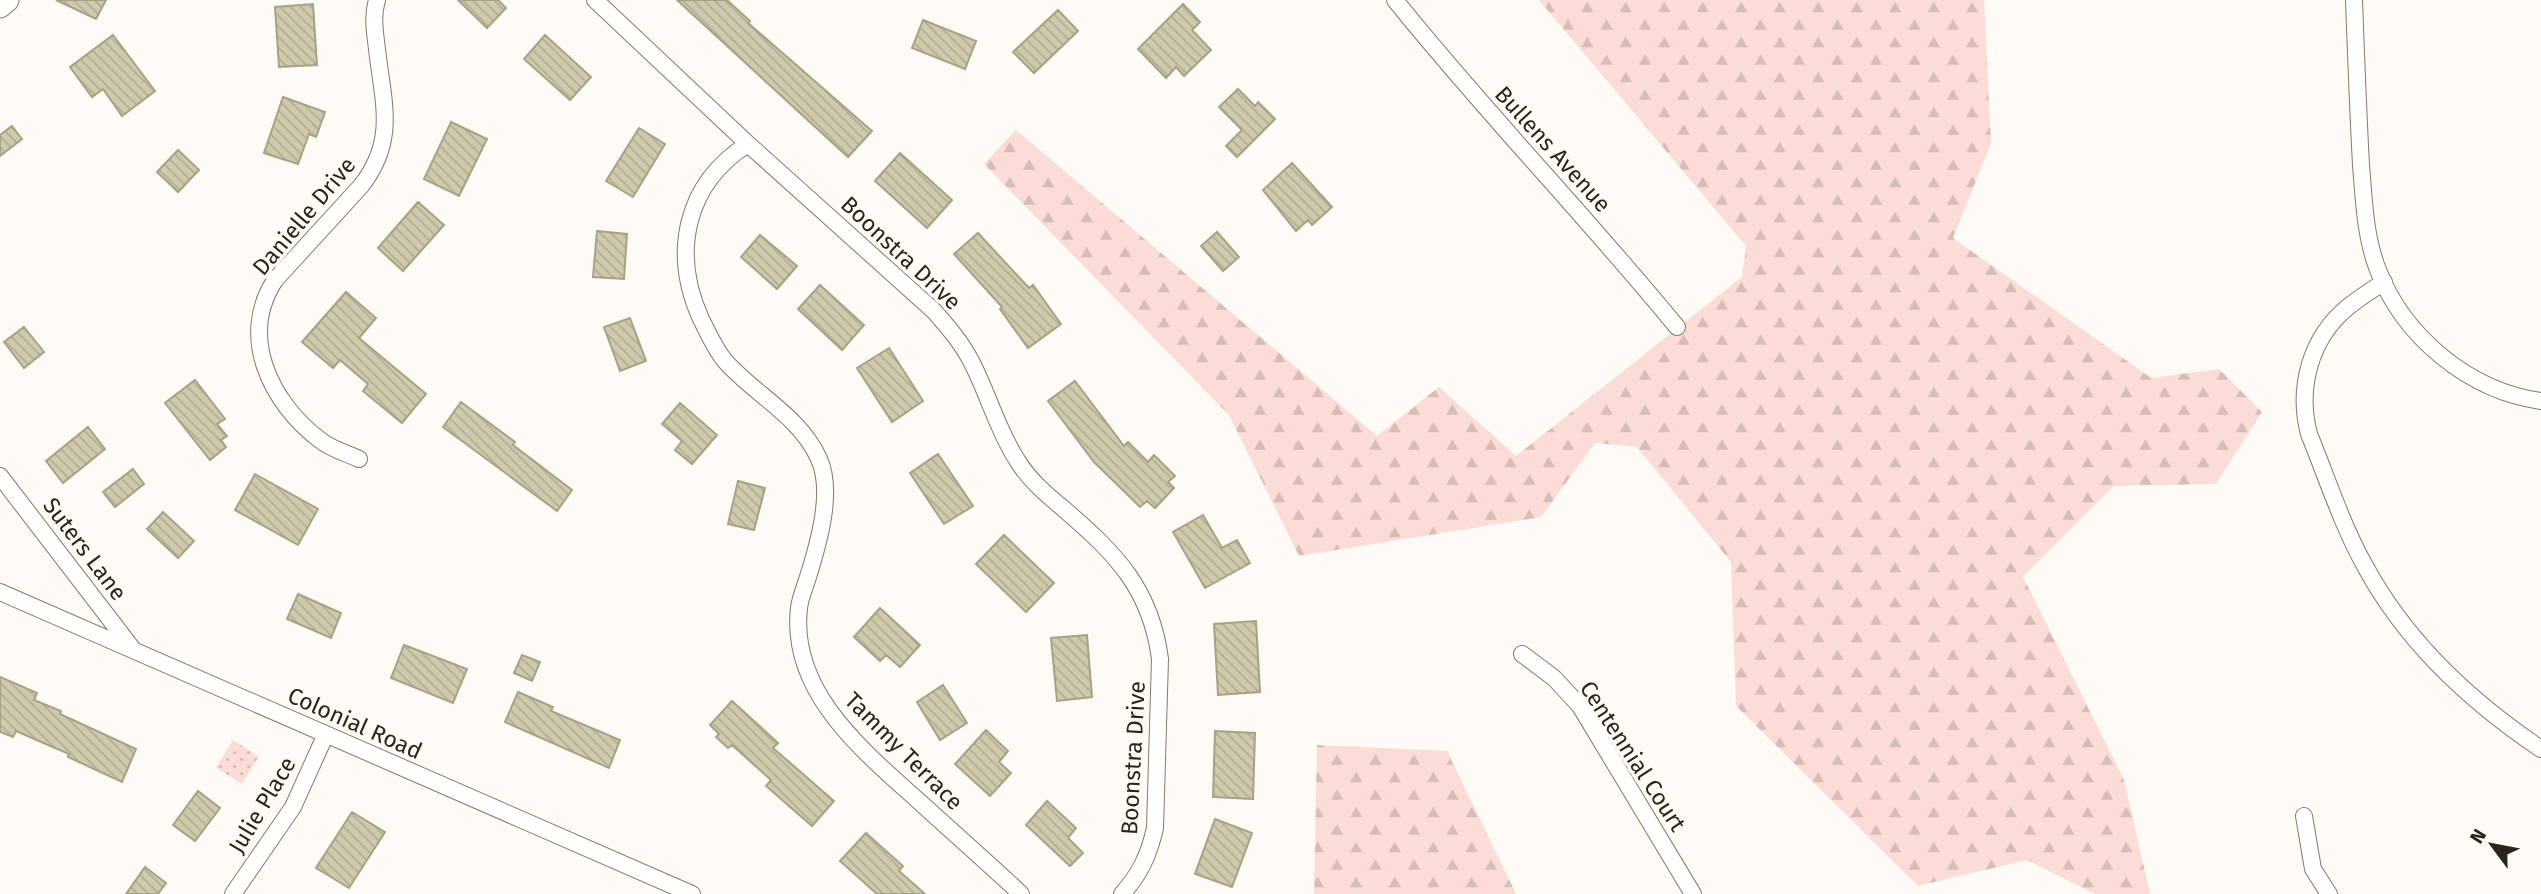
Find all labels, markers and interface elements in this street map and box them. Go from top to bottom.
street label: Bullens Avenue [1489,80,1617,218]
street label: Danielle Drive [247,151,361,281]
street label: Boonstra Drive [835,190,967,316]
street label: Suters Lane [37,492,133,606]
street label: Centennial Court [1574,675,1692,837]
street label: Boonstra Drive [1115,680,1151,836]
street label: Colonial Road [284,681,426,765]
street label: Tammy Terrace [839,686,969,816]
street label: Julie Place [222,752,302,858]
north arrow [2457,810,2527,880]
text: N [2465,825,2491,848]

